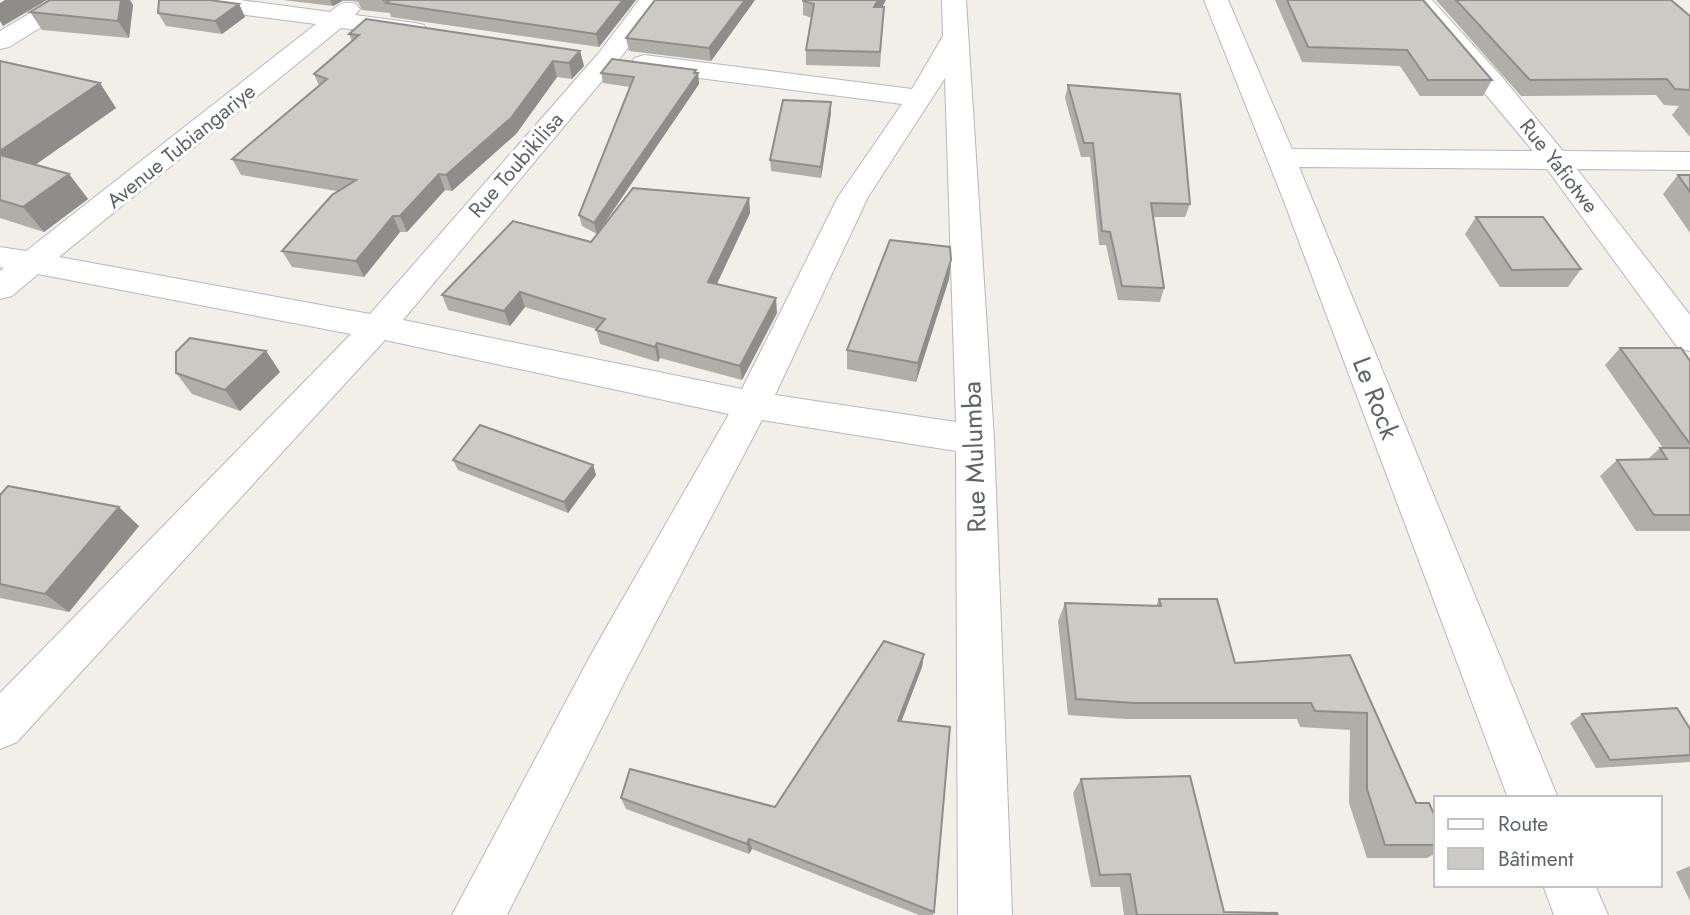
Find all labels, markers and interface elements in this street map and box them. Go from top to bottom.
street label: Avenue Tubiangariye [100,76,262,216]
street label: Rue Toubikilisa [462,106,570,224]
street label: Rue Yafiotwe [1513,112,1606,220]
street label: Le Rock [1343,351,1409,445]
street label: Rue Mulumba [952,381,996,533]
legend [1434,796,1662,887]
text: Route [1498,809,1548,839]
text: Bâtiment [1498,844,1574,874]

